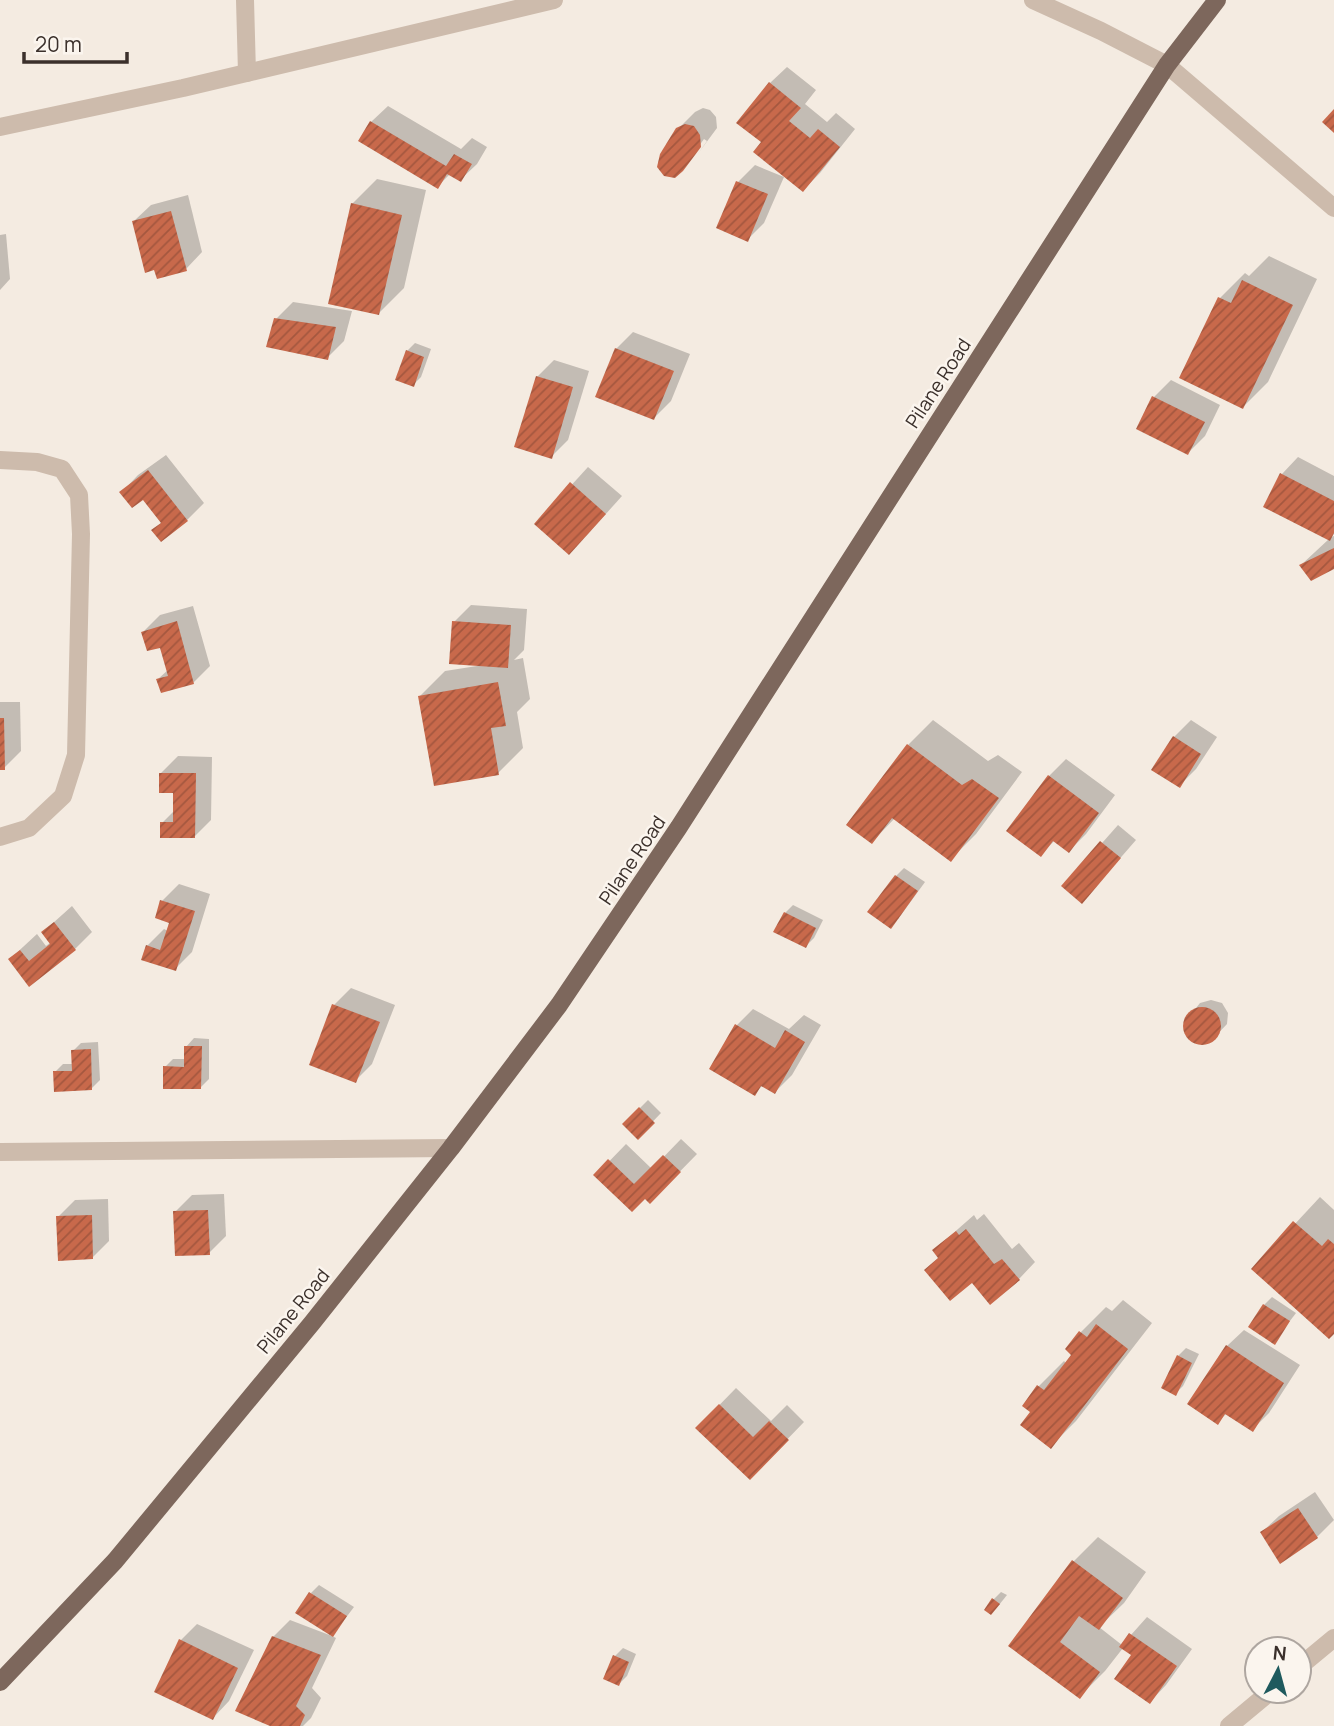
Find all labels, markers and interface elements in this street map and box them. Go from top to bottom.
scale bar [24,21,128,65]
text: 20 m [35,30,82,58]
street label: Pilane Road [899,333,977,433]
street label: Pilane Road [593,810,671,910]
street label: Pilane Road [251,1263,335,1359]
north arrow [1243,1635,1313,1705]
text: N [1272,1639,1288,1667]

